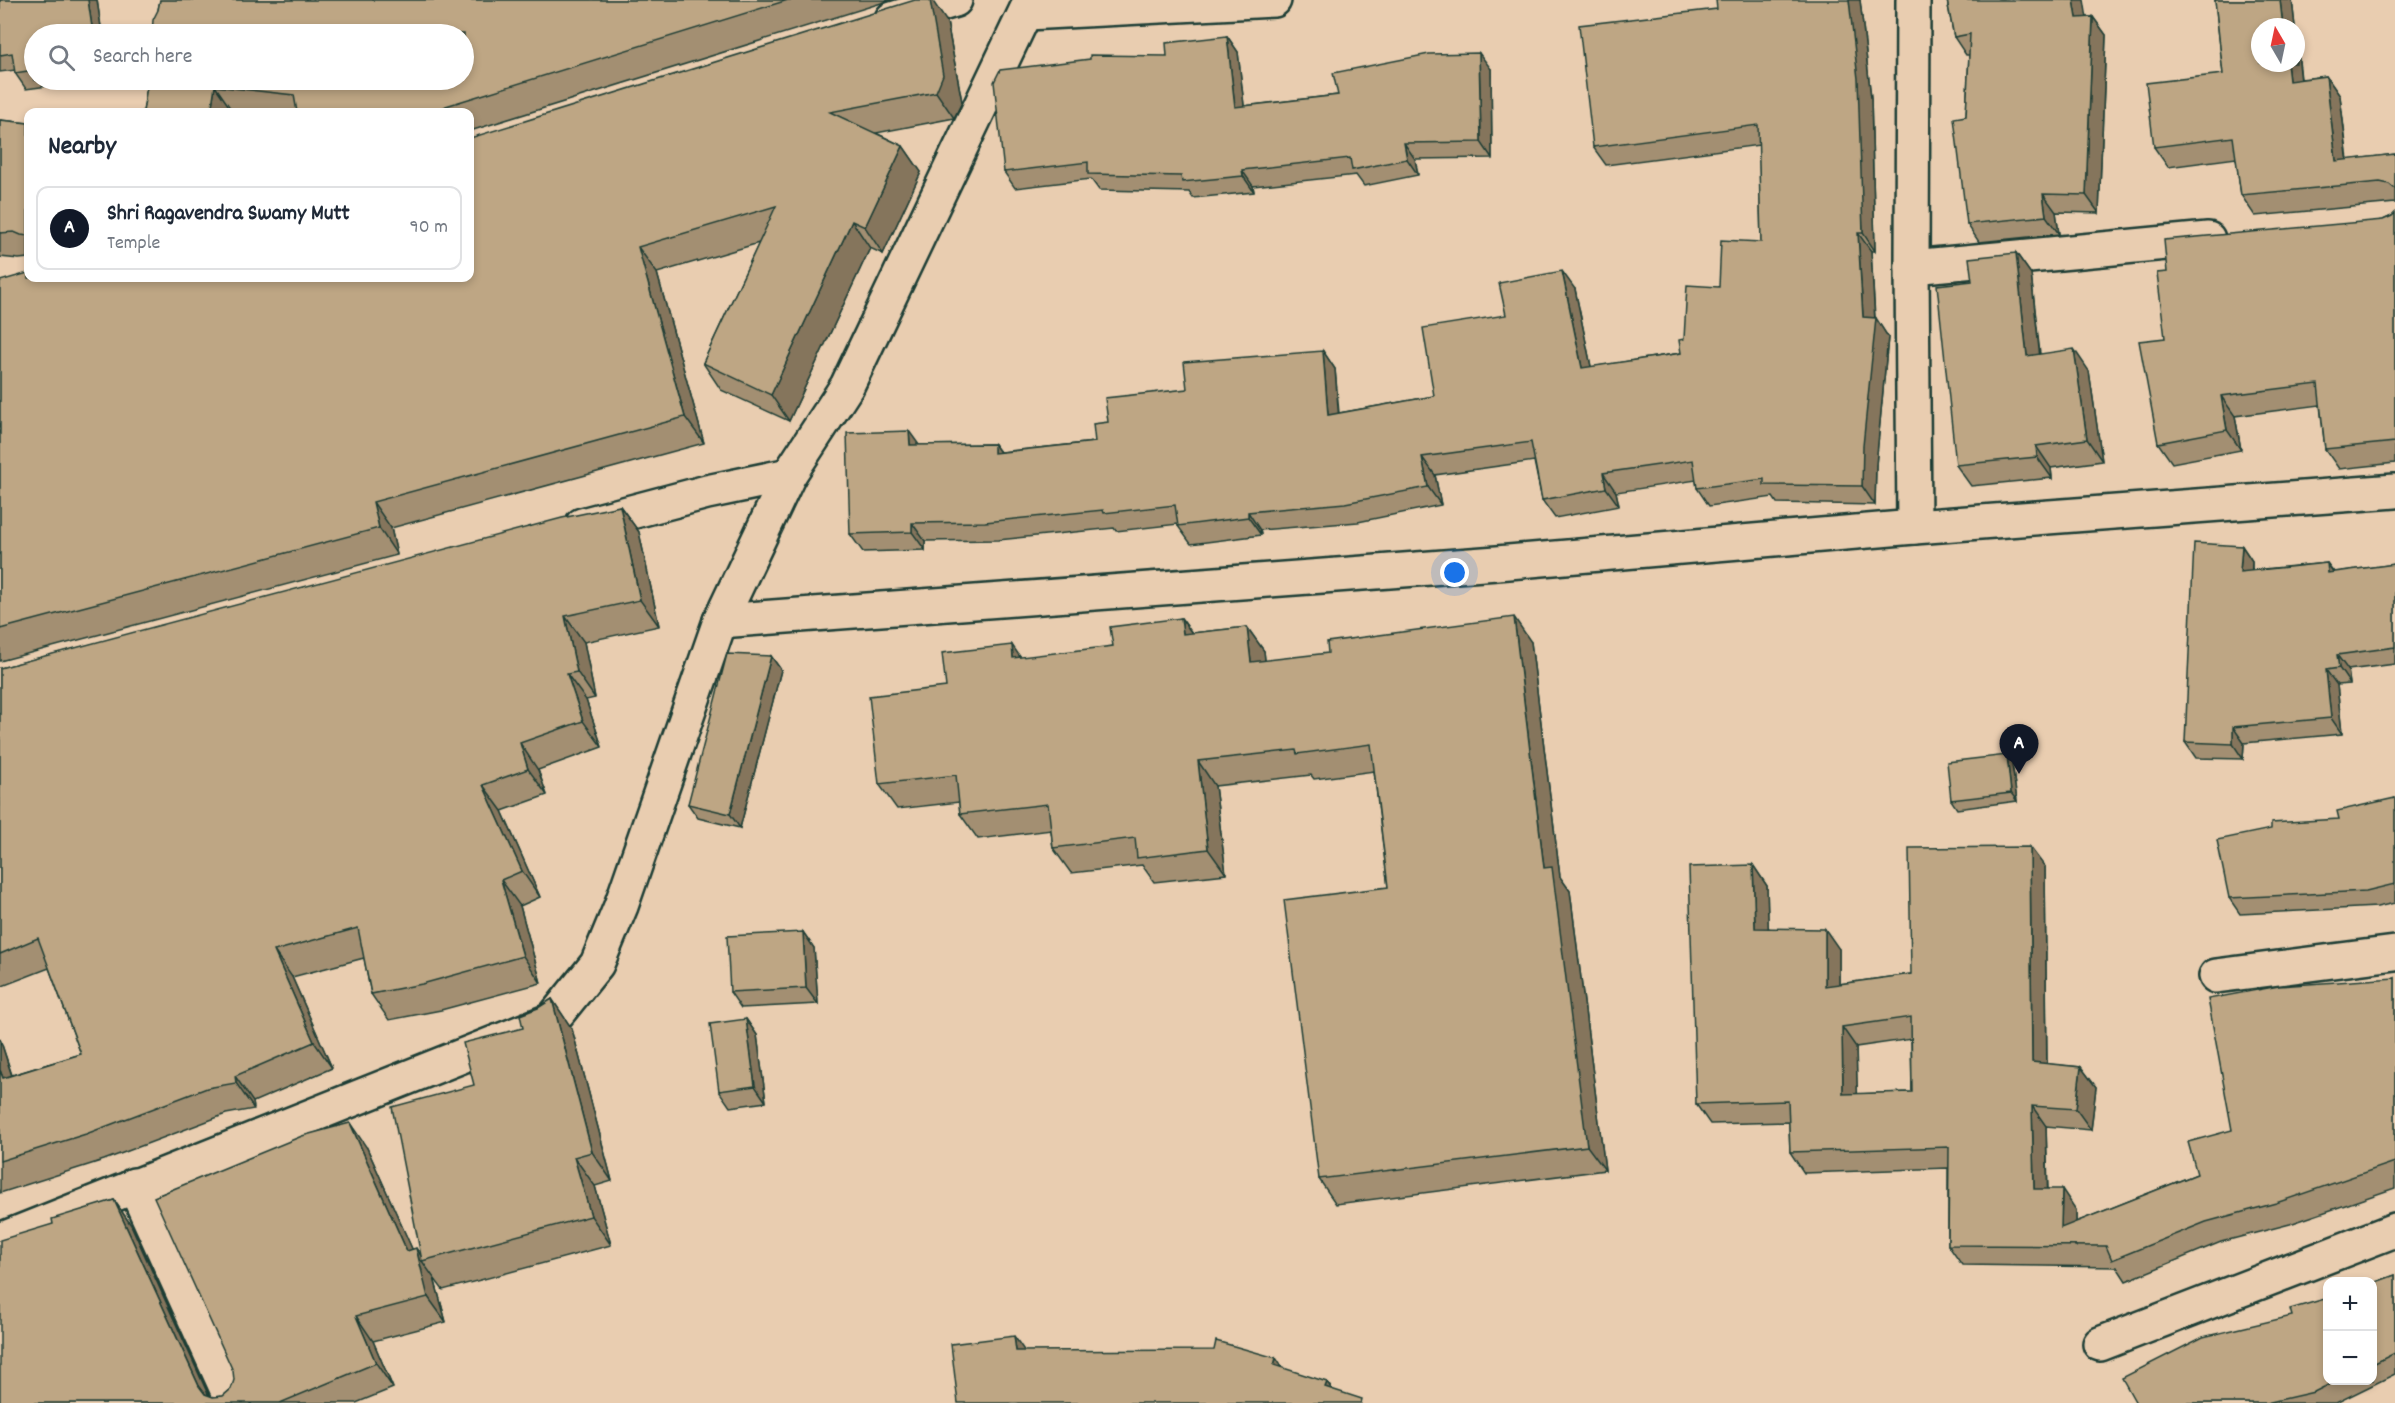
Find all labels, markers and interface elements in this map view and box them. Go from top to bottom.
north arrow [2251,18,2305,72]
search box [24,24,474,90]
icon: search [45,41,78,74]
text: Search here [93,42,192,73]
text: Nearby [48,129,116,166]
text: Shri Ragavendra Swamy Mutt [107,199,350,230]
text: A [64,214,75,242]
text: 90 m [410,214,448,242]
text: Temple [107,230,160,258]
your location [1440,558,1469,587]
pin: A [2000,724,2038,774]
map controls [2323,1277,2377,1385]
button: + [2323,1277,2377,1331]
button: − [2323,1331,2377,1385]

